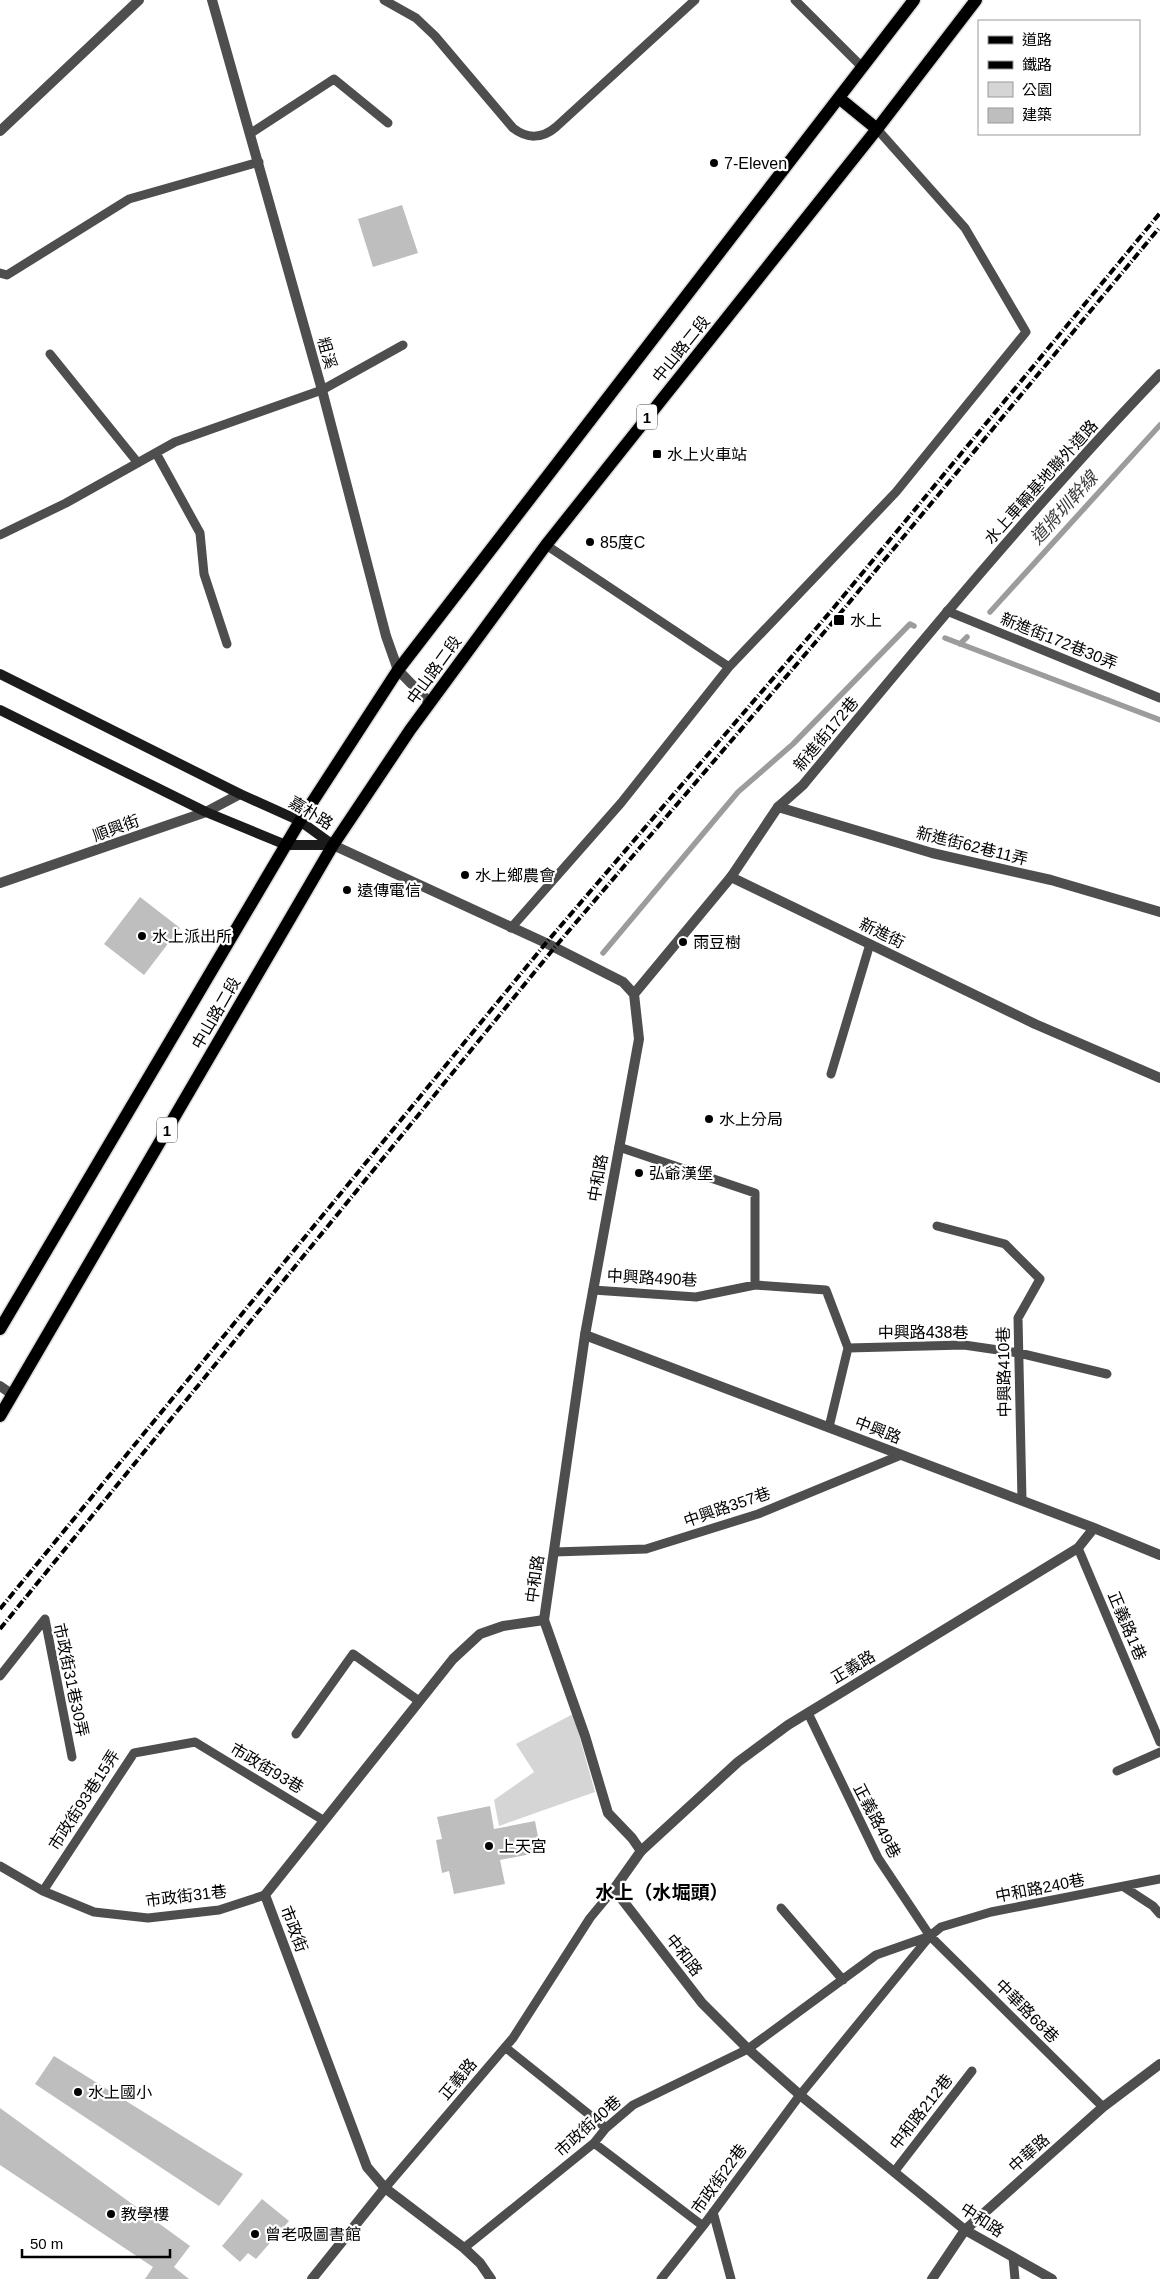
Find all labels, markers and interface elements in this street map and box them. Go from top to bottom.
legend [978,20,1140,135]
text: 道路 [1022,31,1052,48]
text: 鐵路 [1022,56,1052,73]
text: 公園 [1022,81,1052,98]
text: 建築 [1022,106,1052,123]
place label: 7-Eleven [724,155,787,172]
marker: 7-Eleven [708,157,720,169]
street label: 中山路二段 [649,313,713,385]
street label: 粗溪 [315,335,339,371]
road number: 1 [637,404,657,430]
street label: 水上車輛基地聯外道路 [981,417,1101,547]
place label: 水上火車站 [667,446,747,463]
marker: 水上火車站 [651,448,663,460]
water label: 道將圳幹線 [1026,466,1103,548]
place label: 85度C [600,534,645,551]
marker: 85度C [584,536,596,548]
street label: 新進街172巷30弄 [998,610,1120,672]
place label: 水上 [850,612,882,629]
marker: 水上 [832,613,846,627]
street label: 中山路二段 [404,633,464,707]
street label: 新進街172巷 [790,694,862,774]
street label: 嘉朴路 [286,793,336,833]
street label: 順興街 [91,812,141,844]
street label: 新進街62巷11弄 [914,824,1030,868]
place label: 水上鄉農會 [475,867,555,884]
marker: 水上鄉農會 [459,869,471,881]
place label: 遠傳電信 [357,882,421,899]
marker: 遠傳電信 [341,884,353,896]
street label: 新進街 [857,915,907,951]
place label: 水上派出所 [152,928,232,945]
marker: 水上派出所 [136,930,148,942]
place label: 雨豆樹 [693,934,741,951]
marker: 雨豆樹 [677,936,689,948]
street label: 中山路二段 [189,974,243,1052]
place label: 水上分局 [719,1111,783,1128]
marker: 水上分局 [703,1113,715,1125]
road number: 1 [157,1118,177,1142]
street label: 中和路 [585,1153,611,1203]
place label: 弘爺漢堡 [649,1165,713,1182]
marker: 弘爺漢堡 [633,1167,645,1179]
street label: 中興路490巷 [606,1267,698,1289]
street label: 中興路438巷 [878,1324,968,1341]
street label: 中興路410巷 [995,1327,1013,1417]
street label: 中興路 [853,1413,903,1447]
street label: 中興路357巷 [681,1484,773,1530]
street label: 中和路 [523,1554,547,1604]
street label: 正義路1巷 [1105,1589,1149,1663]
street label: 市政街31巷30弄 [51,1622,91,1738]
street label: 正義路 [828,1647,878,1687]
street label: 市政街93巷 [228,1740,306,1796]
street label: 市政街93巷15弄 [45,1747,123,1853]
street label: 正義路49巷 [850,1781,904,1861]
place label: 上天宮 [499,1838,547,1855]
marker: 上天宮 [483,1840,495,1852]
street label: 中和路240巷 [994,1871,1086,1905]
district label: 水上（水堀頭） [595,1882,729,1903]
street label: 市政街31巷 [144,1883,228,1909]
street label: 市政街 [277,1904,311,1954]
street label: 中和路 [663,1931,705,1979]
street label: 中華路68巷 [992,1976,1062,2046]
street label: 正義路 [436,2055,480,2103]
street label: 中和路212巷 [886,2071,956,2153]
place label: 水上國小 [88,2084,152,2101]
marker: 水上國小 [72,2086,84,2098]
street label: 市政街40巷 [552,2092,624,2160]
street label: 中華路 [1005,2131,1053,2175]
street label: 市政街22巷 [688,2141,750,2217]
street label: 中和路 [957,2200,1007,2240]
place label: 教學樓 [121,2206,169,2223]
marker: 教學樓 [105,2208,117,2220]
scale bar [22,2226,170,2258]
place label: 曾老吸圖書館 [265,2226,361,2243]
marker: 曾老吸圖書館 [249,2228,261,2240]
text: 50 m [30,2235,63,2252]

